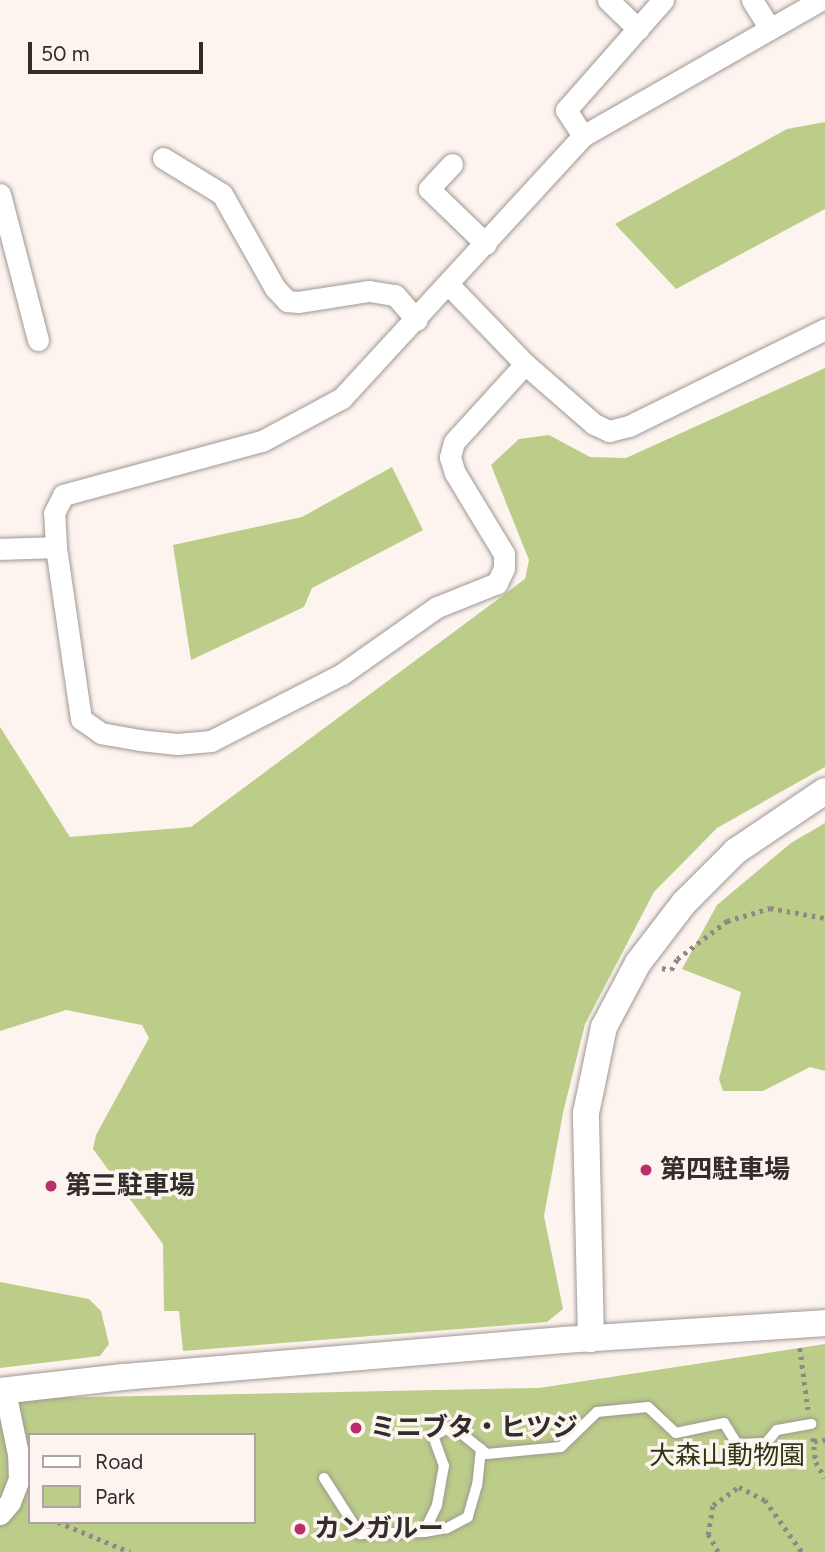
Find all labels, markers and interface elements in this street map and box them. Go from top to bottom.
scale bar [32,28,206,72]
text: 50 m [41,41,90,66]
place label: 第四駐車場 [660,1154,790,1186]
marker: 第四駐車場 [638,1162,654,1178]
place label: 第三駐車場 [65,1170,195,1202]
marker: 第三駐車場 [43,1178,59,1194]
place label: ミニブタ・ヒツジ [370,1412,578,1444]
marker: ミニブタ・ヒツジ [348,1420,364,1436]
legend [28,1433,256,1524]
park label: 大森山動物園 [649,1440,805,1472]
text: Road [95,1449,143,1474]
text: Park [95,1484,135,1509]
place label: カンガルー [314,1513,444,1545]
marker: カンガルー [292,1521,308,1537]

